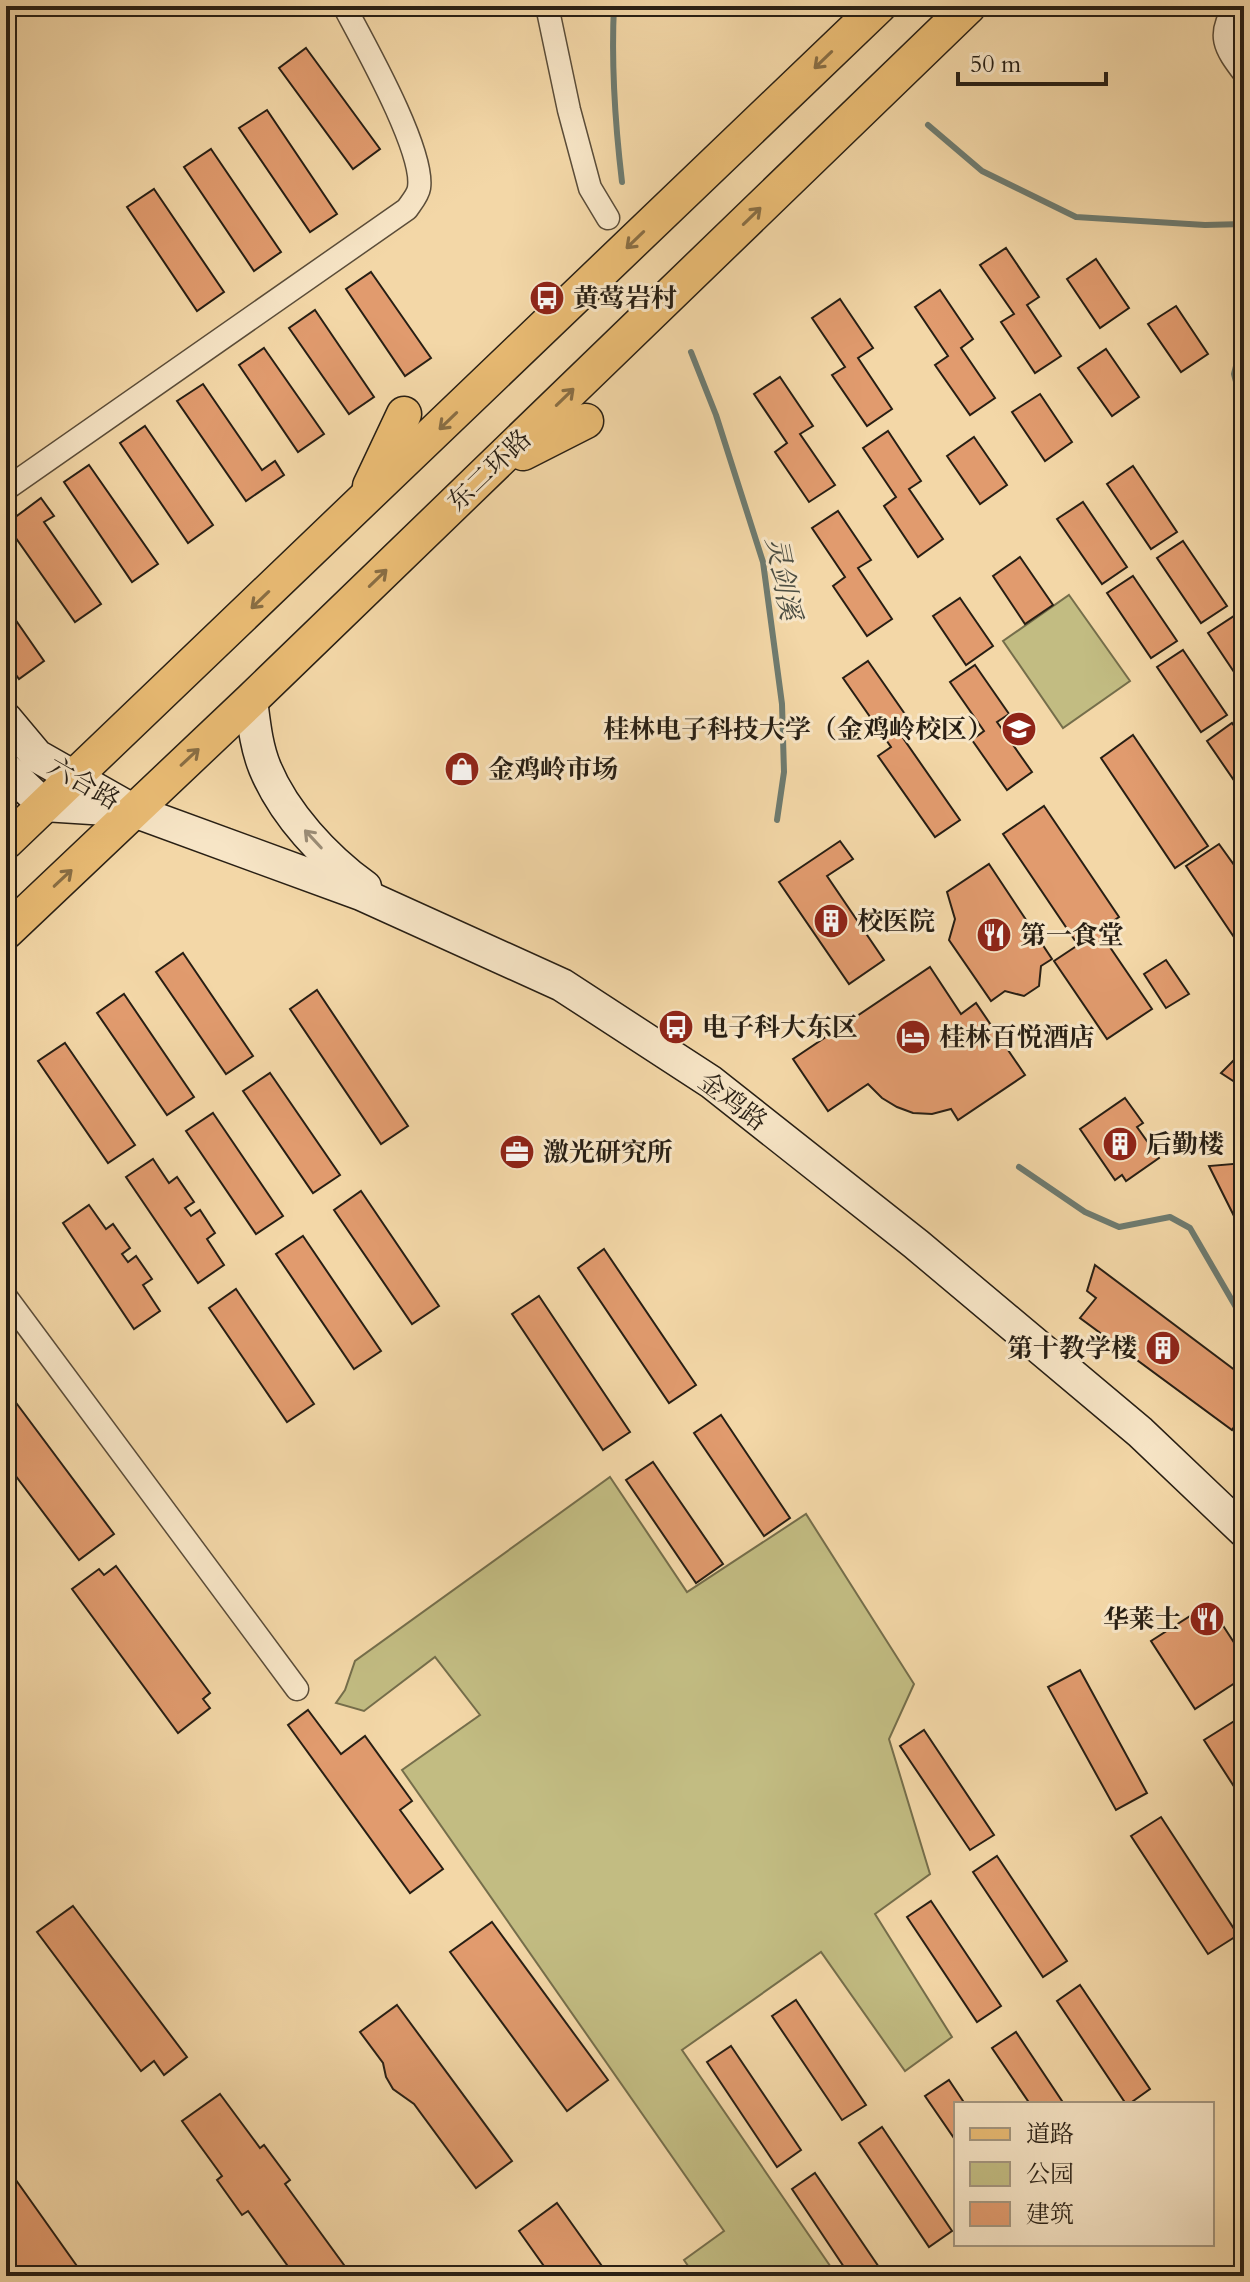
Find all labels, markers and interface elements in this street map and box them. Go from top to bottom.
scale bar [958,36,1106,86]
text: 50 m [970,48,1022,81]
one-way arrow [814,50,833,69]
one-way arrow [742,207,761,226]
one-way arrow [626,231,646,249]
bus stop icon: 黄莺岩村 [528,279,566,317]
place label: 黄莺岩村 [573,281,677,316]
one-way arrow [555,388,574,407]
one-way arrow [438,411,458,430]
street label: 东二环路 [440,422,539,519]
water label: 灵剑溪 [756,533,810,626]
one-way arrow [368,568,388,587]
one-way arrow [250,591,270,610]
school or university icon: 桂林电子科技大学（金鸡岭校区） [1000,710,1038,748]
place label: 桂林电子科技大学（金鸡岭校区） [603,712,993,747]
street label: 六合路 [41,749,126,818]
one-way arrow [180,749,200,767]
shop icon: 金鸡岭市场 [443,750,481,788]
place label: 金鸡岭市场 [488,752,618,787]
one-way arrow [305,829,323,849]
one-way arrow [52,870,72,888]
building icon: 校医院 [812,902,850,940]
place label: 校医院 [857,904,935,939]
restaurant icon: 第一食堂 [975,916,1013,954]
place label: 第一食堂 [1020,918,1124,953]
bus stop icon: 电子科大东区 [657,1008,695,1046]
place label: 电子科大东区 [702,1010,858,1045]
hotel icon: 桂林百悦酒店 [894,1018,932,1056]
place label: 桂林百悦酒店 [939,1020,1095,1055]
street label: 金鸡路 [691,1064,774,1139]
building icon: 后勤楼 [1101,1125,1139,1163]
place label: 后勤楼 [1146,1127,1224,1162]
office icon: 激光研究所 [498,1133,536,1171]
place label: 激光研究所 [543,1135,673,1170]
building icon: 第十教学楼 [1144,1329,1182,1367]
place label: 第十教学楼 [1007,1331,1137,1366]
restaurant icon: 华莱士 [1188,1600,1226,1638]
place label: 华莱士 [1103,1602,1181,1637]
legend [954,2102,1214,2246]
text: 道路 [1026,2118,1074,2151]
text: 公园 [1026,2158,1074,2191]
text: 建筑 [1026,2198,1074,2231]

